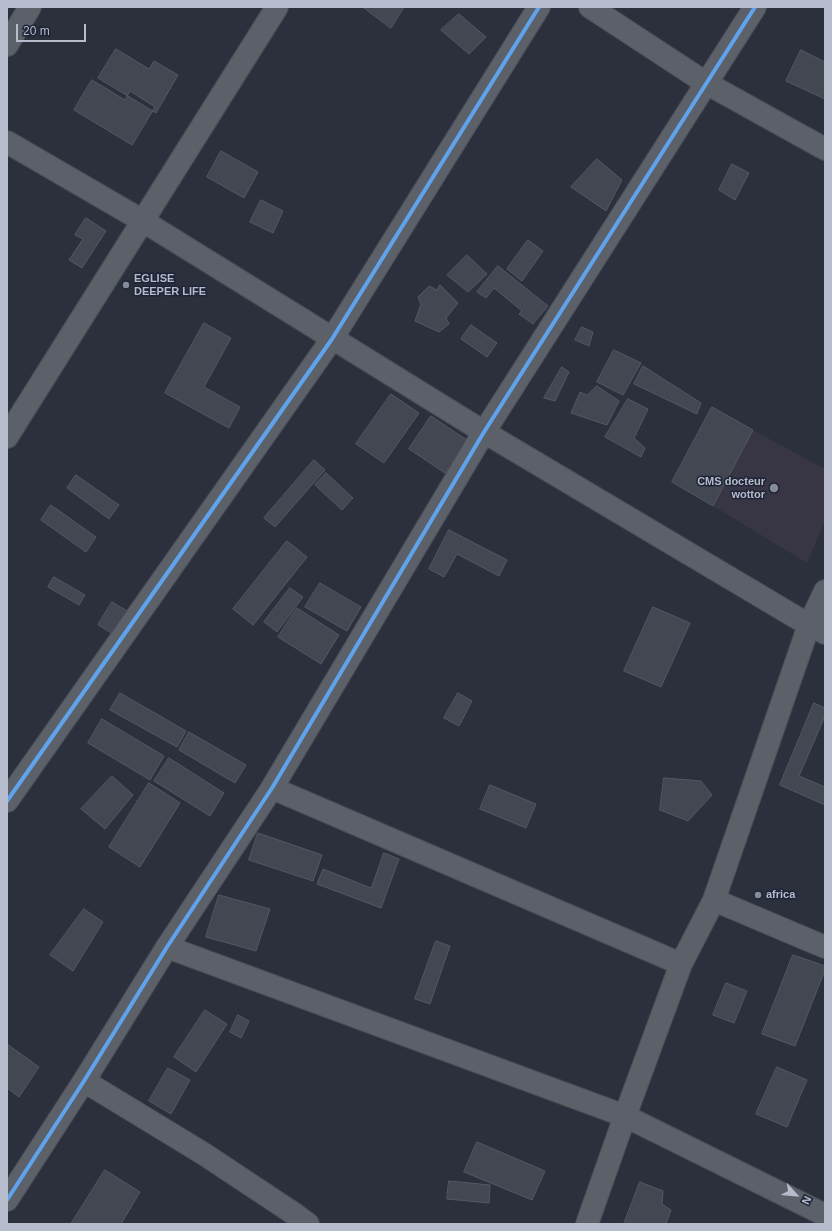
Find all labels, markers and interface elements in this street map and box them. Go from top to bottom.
scale bar [18,16,88,42]
text: 20 m [23,24,50,38]
place label: EGLISE DEEPER LIFE [134,272,206,298]
marker: EGLISE DEEPER LIFE [121,280,131,290]
place label: CMS docteur wottor [697,475,765,501]
marker: CMS docteur wottor [768,482,780,494]
place label: africa [766,888,795,902]
marker: africa [753,890,763,900]
north arrow [776,1175,816,1215]
text: N [800,1194,814,1207]

